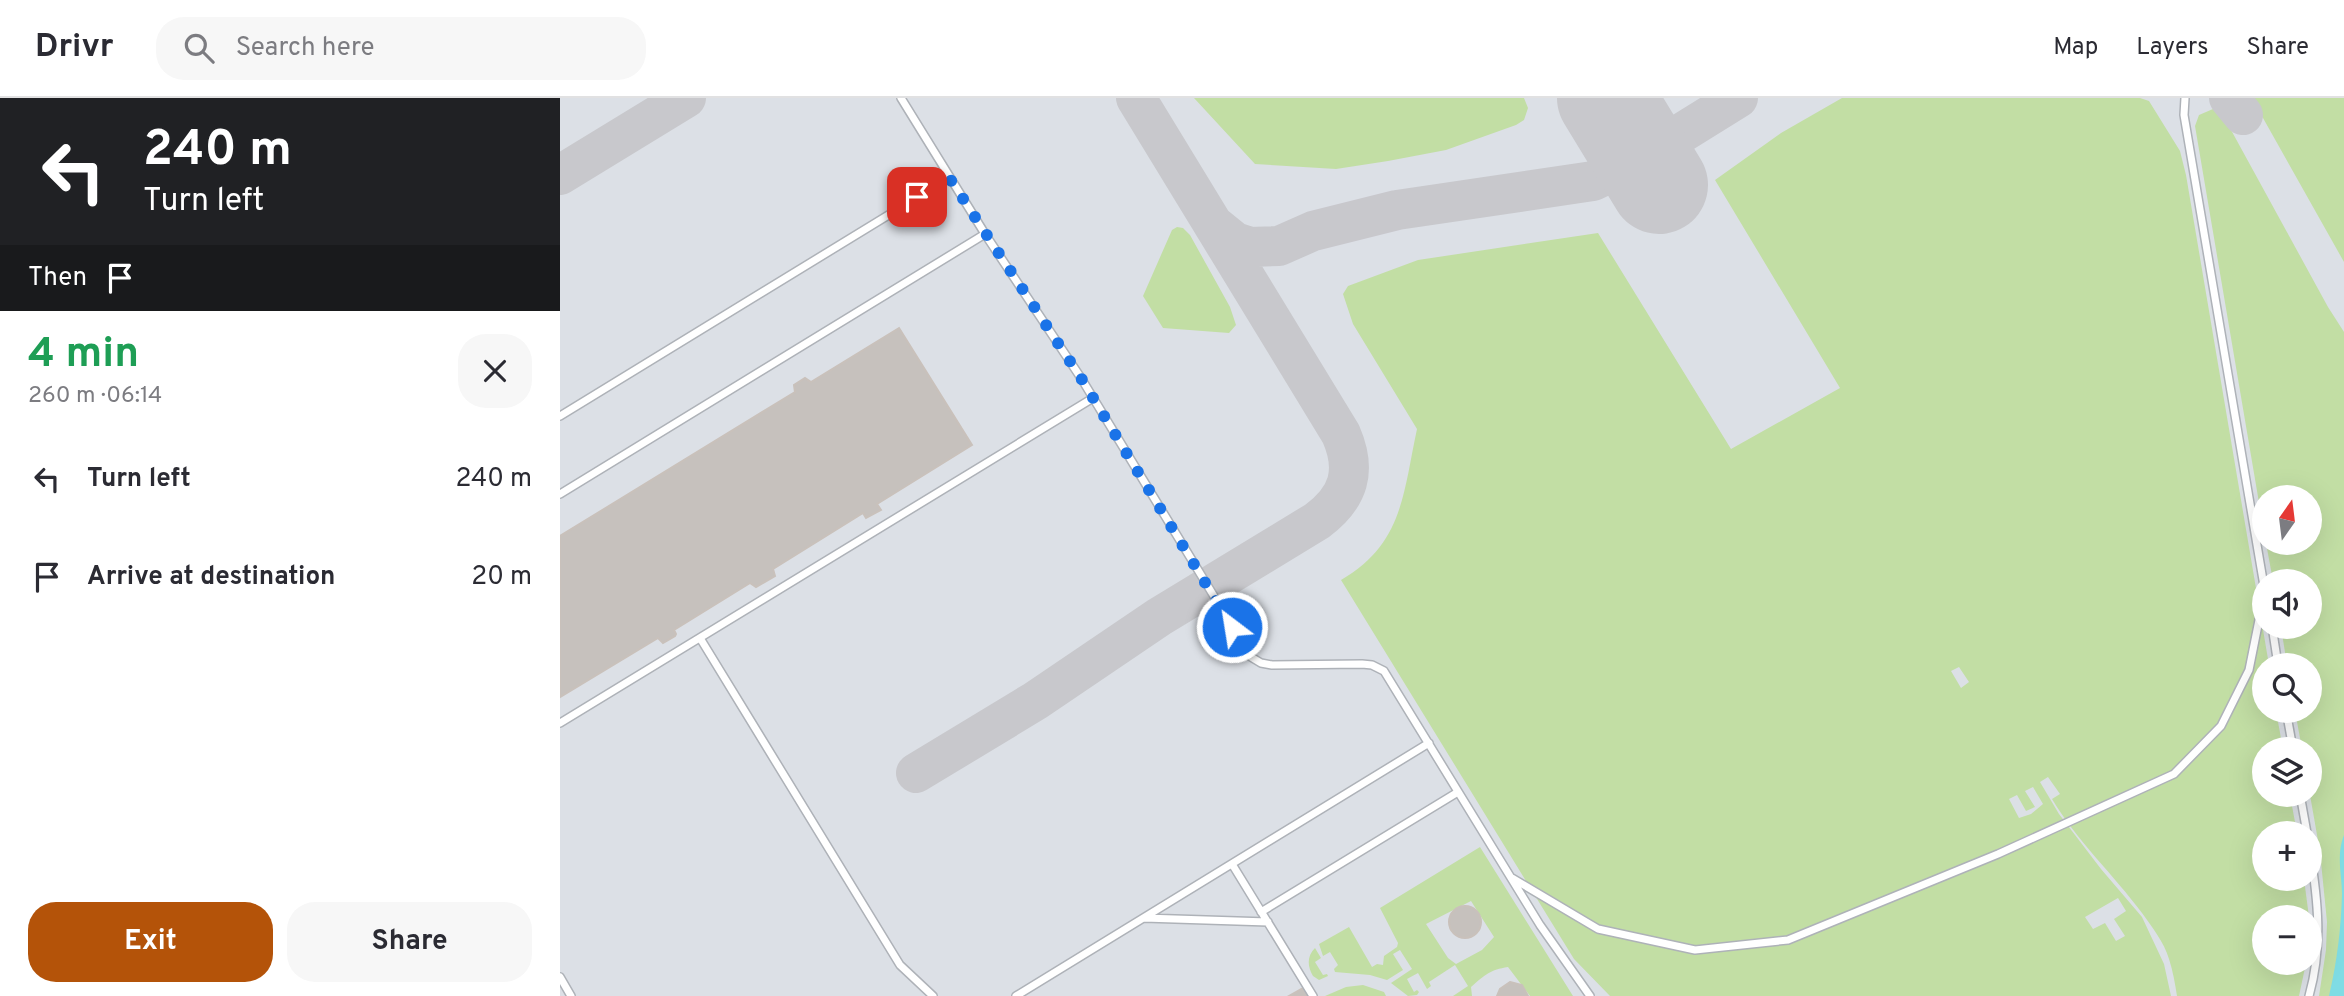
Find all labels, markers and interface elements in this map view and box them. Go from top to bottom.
search box [156,17,646,80]
text: Drivr [35,27,114,69]
icon: search [180,29,218,67]
text: Search here [236,32,375,65]
text: Map [2053,33,2098,63]
text: Layers [2136,33,2208,63]
text: Share [2246,33,2309,63]
text: 240 m [143,121,292,183]
icon: left [28,126,119,217]
pin [887,167,947,227]
icon: arrive [898,178,936,216]
text: Turn left [143,182,264,222]
icon: arrive [101,259,139,297]
text: Then [28,262,87,295]
text: 4 min [28,329,139,382]
button: close [458,334,532,408]
text: 260 m · 06:14 [28,382,162,411]
icon: left [28,460,66,498]
text: Turn left [87,463,191,496]
text: 240 m [455,463,532,496]
north arrow [2252,485,2322,555]
map controls [2252,485,2322,975]
icon: arrive [28,558,66,596]
text: Arrive at destination [87,561,335,594]
text: 20 m [471,561,532,594]
button: sound [2252,569,2322,639]
position arrow [1195,590,1269,664]
button: search [2252,653,2322,723]
button: layers [2252,737,2322,807]
button: + [2252,821,2322,891]
button: Exit [28,902,273,982]
button: Share [287,902,532,982]
button: − [2252,905,2322,975]

